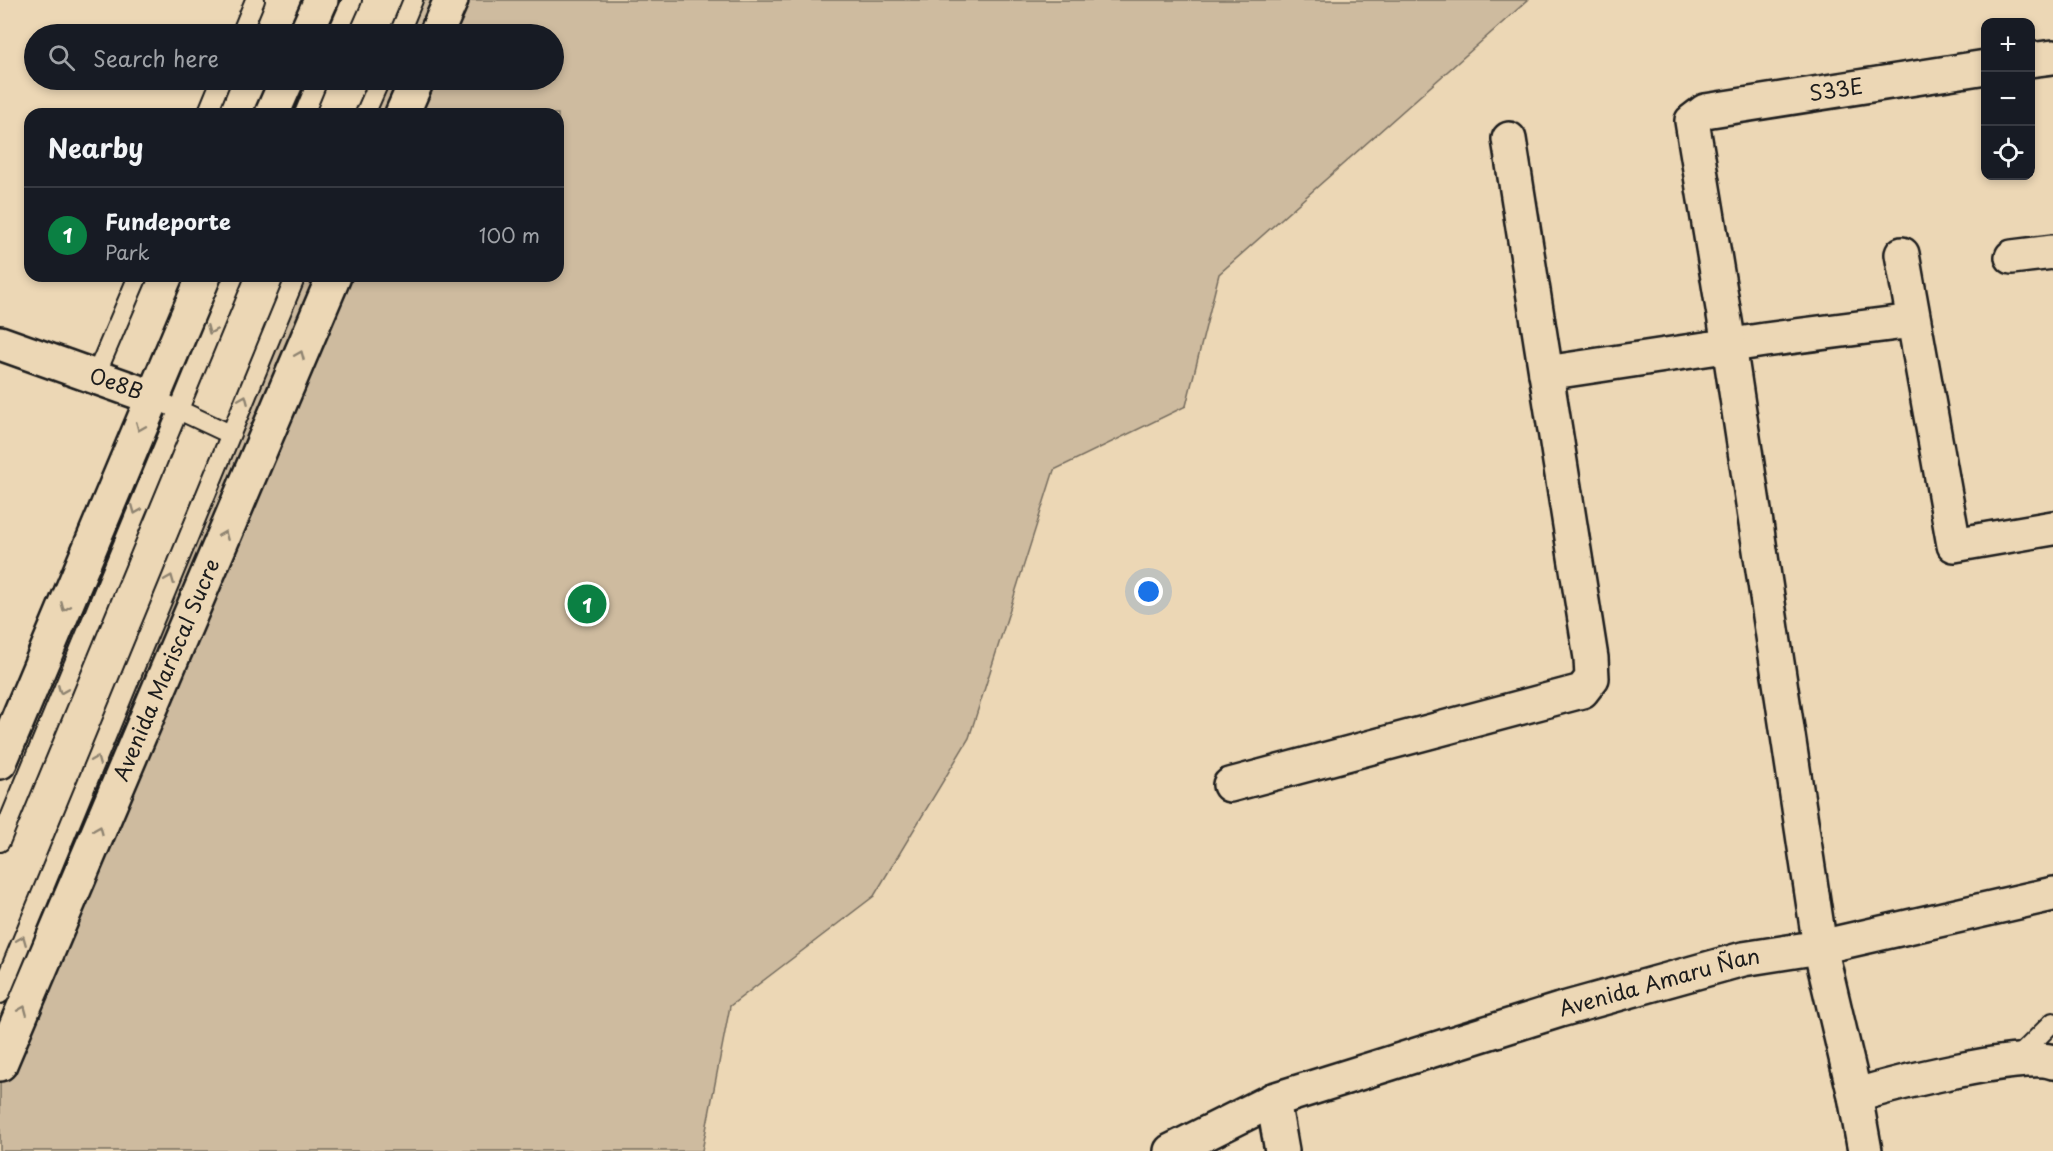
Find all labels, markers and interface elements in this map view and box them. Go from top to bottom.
map controls [1981,18,2035,180]
button: + [1981,18,2035,72]
search box [24,24,564,90]
icon: search [45,41,78,74]
text: Search here [93,41,219,74]
street label: S33E [1806,68,1865,109]
button: − [1981,72,2035,126]
button: locate [1981,126,2035,180]
text: Nearby [48,128,143,167]
text: Fundeporte [105,204,231,237]
text: 1 [63,220,72,250]
text: 100 m [479,220,540,250]
text: Park [105,237,150,267]
one-way arrow [207,323,219,334]
one-way arrow [293,350,305,361]
street label: Oe8B [86,358,148,406]
one-way arrow [237,394,249,405]
one-way arrow [135,420,147,431]
one-way arrow [131,503,143,514]
one-way arrow [217,530,229,541]
street label: Avenida Mariscal Sucre [104,553,227,785]
one-way arrow [163,575,175,586]
your location [1134,577,1163,606]
pin: 1 [568,582,606,626]
one-way arrow [60,600,72,611]
one-way arrow [57,684,69,695]
one-way arrow [89,755,101,766]
one-way arrow [92,826,104,837]
one-way arrow [15,935,27,946]
street label: Avenida Amaru Ñan [1555,939,1762,1024]
one-way arrow [16,1005,28,1016]

